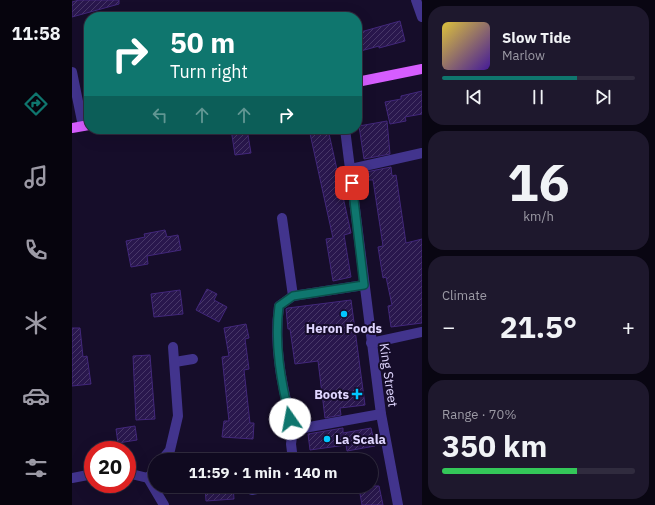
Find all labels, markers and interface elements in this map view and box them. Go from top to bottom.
text: 11:58 [11,22,61,45]
text: 50 m [170,24,235,61]
icon: right [104,28,156,80]
text: Slow Tide [502,28,571,47]
text: Marlow [502,47,545,64]
text: Turn right [170,60,248,83]
icon: previous [463,86,485,108]
icon: pause [527,86,549,108]
icon: next [592,86,614,108]
icon: directions [22,90,50,118]
icon: left [149,104,171,126]
icon: ahead [191,104,213,126]
icon: ahead [233,104,255,126]
icon: right [275,104,297,126]
text: 16 [507,148,570,215]
icon: music [22,163,50,191]
pin [335,166,369,200]
icon: arrive [341,172,363,194]
text: km/h [523,208,554,225]
icon: phone [22,236,50,264]
text: Climate [442,287,487,304]
text: 21.5° [500,307,577,346]
icon: climate [22,309,50,337]
marker: Heron Foods [339,309,349,319]
text: − [442,312,455,341]
text: + [622,312,635,341]
place label: Heron Foods [306,320,383,337]
street label: King Street [376,342,401,408]
icon: car [22,382,50,410]
place label: Boots [314,386,349,403]
marker: Boots [352,389,362,399]
position arrow [269,398,311,440]
text: Range · 70% [442,406,516,423]
text: 350 km [442,426,547,465]
place label: La Scala [335,431,386,448]
marker: La Scala [322,434,332,444]
speed limit sign: 20 [84,441,136,493]
icon: filters [22,454,50,482]
text: 11:59 · 1 min · 140 m [189,463,337,482]

